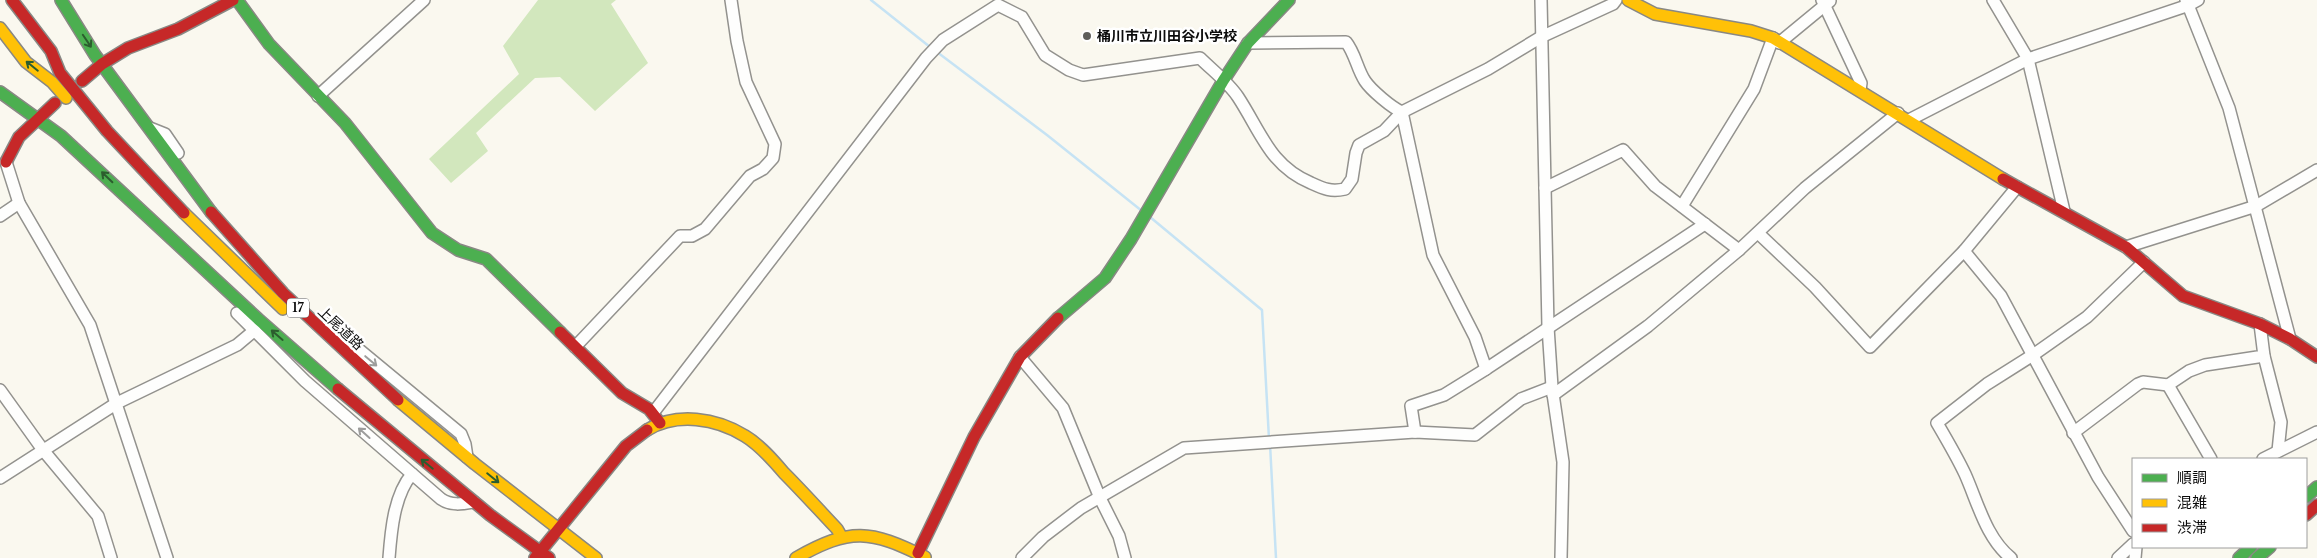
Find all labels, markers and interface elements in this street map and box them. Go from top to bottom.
place label: 桶川市立川田谷小学校 [1097,27,1237,45]
marker: 桶川市立川田谷小学校 [1081,30,1093,42]
one-way arrow [82,34,92,48]
one-way arrow [26,61,39,72]
one-way arrow [100,171,113,183]
road number: 17 [287,298,309,318]
street label: 上尾道路 [314,302,368,354]
one-way arrow [271,330,284,341]
one-way arrow [365,355,378,367]
one-way arrow [357,427,370,438]
legend [2132,458,2307,548]
one-way arrow [421,459,434,470]
text: 順調 [2177,468,2207,487]
one-way arrow [487,472,500,483]
text: 混雑 [2177,493,2207,512]
text: 渋滞 [2177,518,2207,537]

